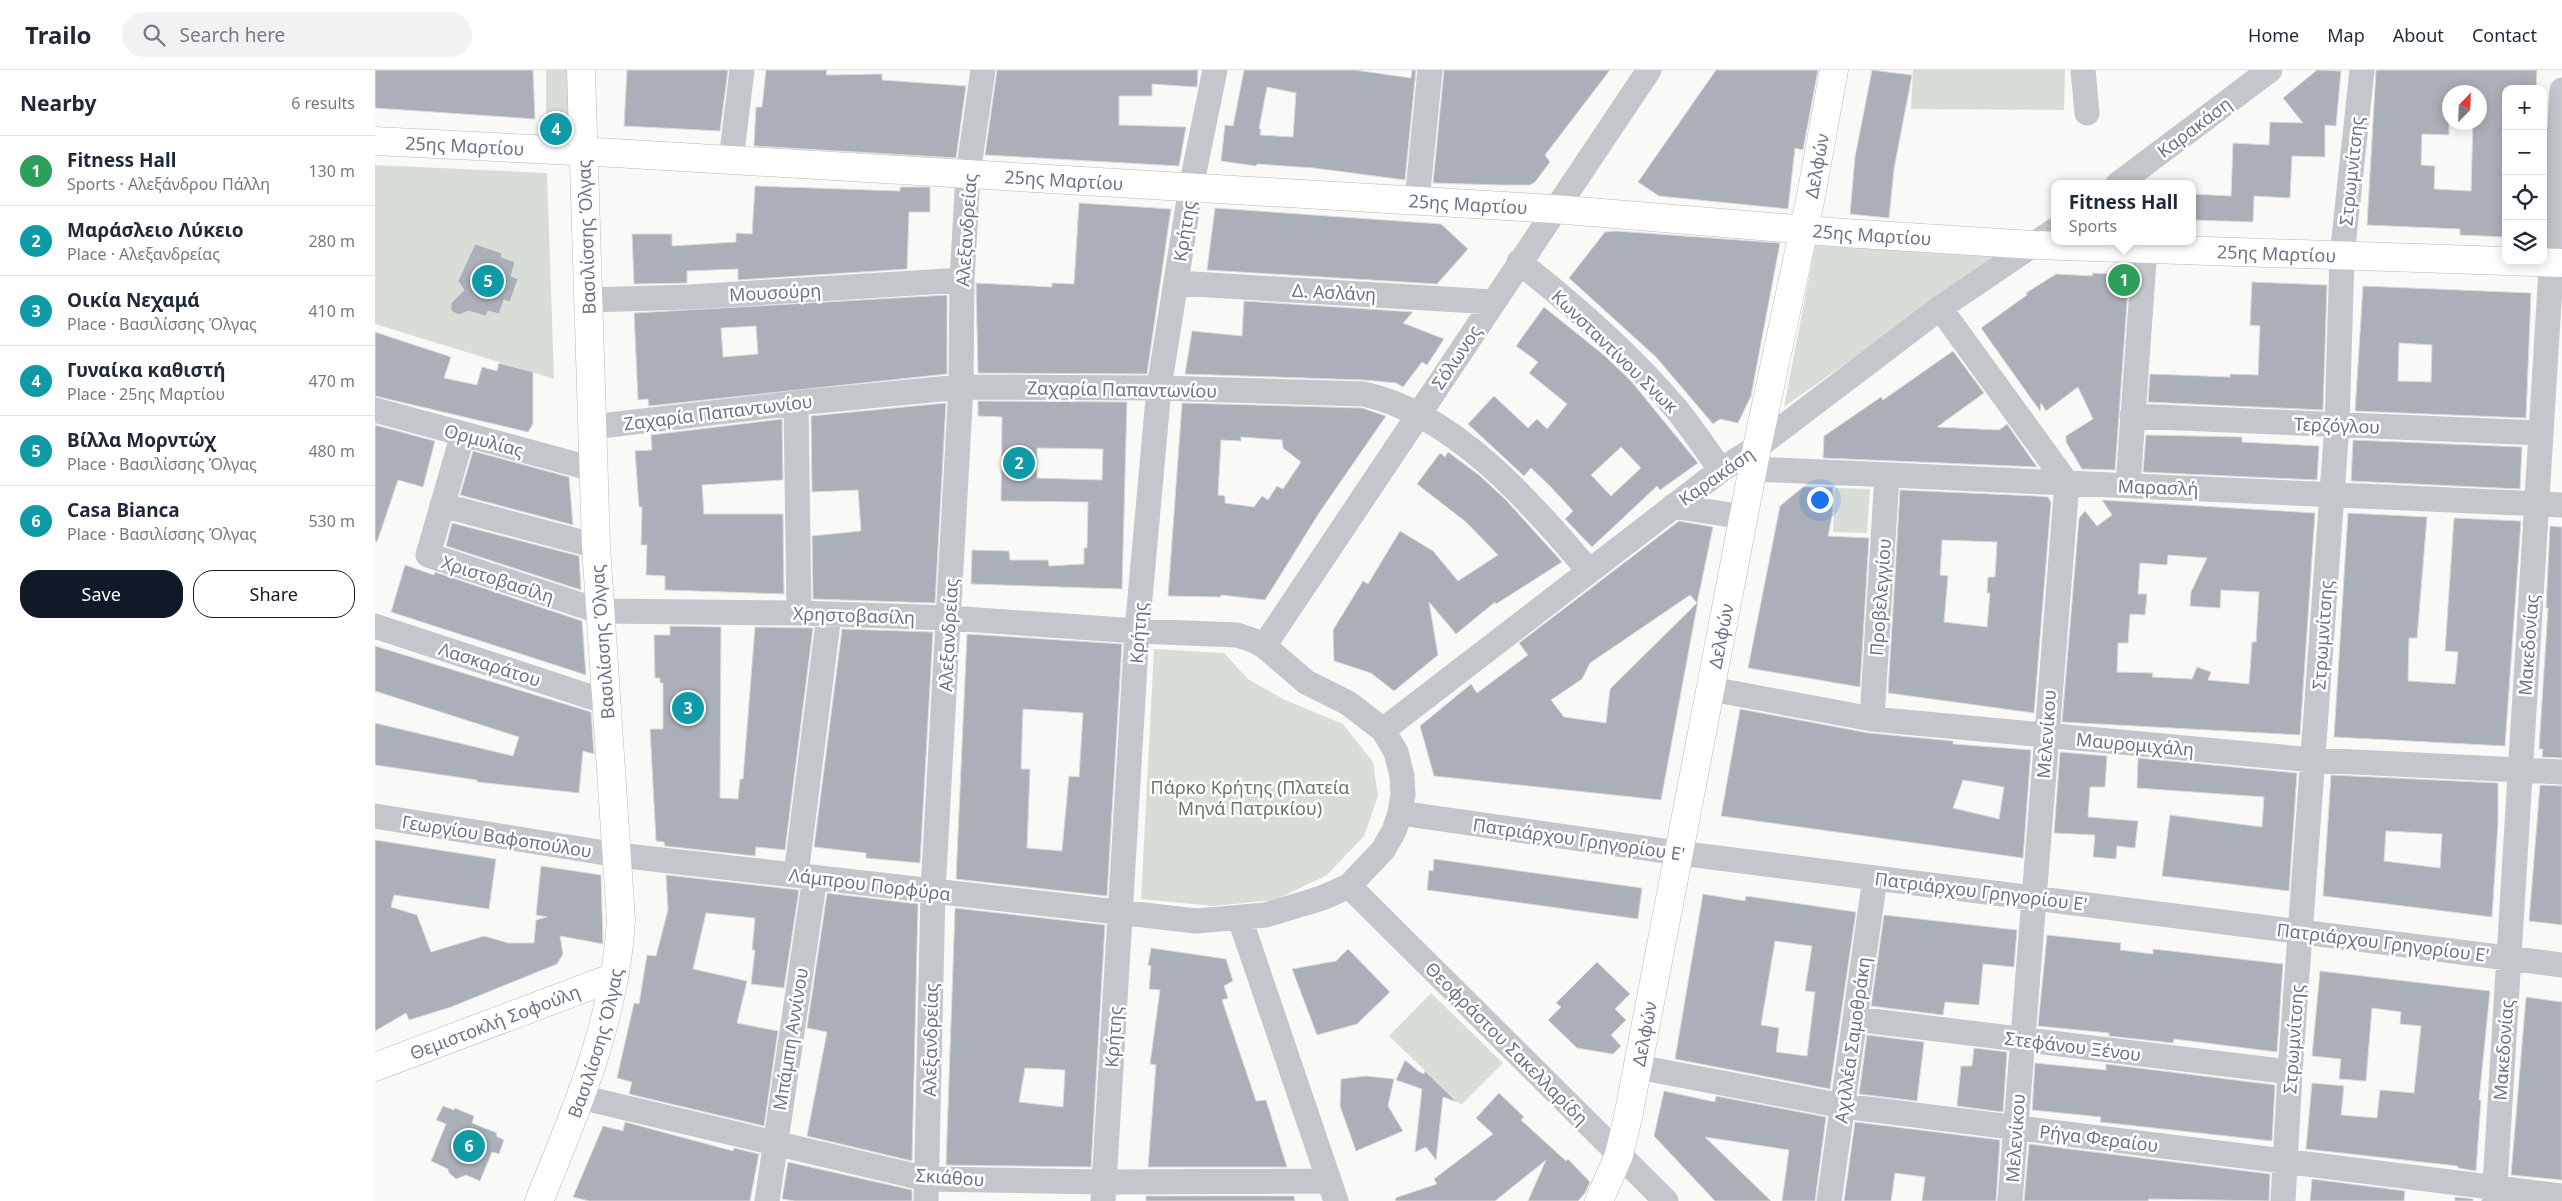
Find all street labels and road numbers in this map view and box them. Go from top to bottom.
street label: Καρακάση [2152,91,2236,163]
street label: Στρωμνίτσης [2333,115,2369,227]
street label: 25ης Μαρτίου [405,131,525,160]
street label: Δελφών [1799,131,1834,200]
street label: Βασιλίσσης Όλγας [571,159,601,315]
street label: 25ης Μαρτίου [1004,164,1124,195]
street label: Αλεξανδρείας [950,172,982,287]
street label: 25ης Μαρτίου [1408,188,1528,219]
street label: Κρήτης [1167,199,1201,263]
street label: 25ης Μαρτίου [1812,218,1932,250]
street label: 25ης Μαρτίου [2217,239,2337,267]
street label: Μουσούρη [728,278,822,306]
street label: Δ. Ασλάνη [1291,278,1377,306]
street label: Κωνσταντίνου Σνωκ [1546,284,1684,418]
street label: Σόλωνος [1426,320,1486,394]
street label: Ζαχαρία Παπαντωνίου [1027,375,1217,403]
street label: Ζαχαρία Παπαντωνίου [622,388,814,436]
street label: Τερζόγλου [2293,412,2381,438]
street label: Ορμυλίας [442,418,526,462]
street label: Καρακάση [1673,441,1759,511]
street label: Μαρασλή [2117,474,2199,500]
street label: Προβελεγγίου [1864,537,1896,657]
street label: Χριστοβασίλη [439,550,557,608]
street label: Βασιλίσσης Όλγας [585,564,619,720]
street label: Αλεξανδρείας [933,577,963,692]
street label: Στρωμνίτσης [2306,579,2338,691]
street label: Μακεδονίας [2512,593,2544,696]
street label: Χρηστοβασίλη [793,601,915,629]
street label: Κρήτης [1124,601,1152,664]
street label: Δελφών [1703,602,1739,670]
street label: Λασκαράτου [436,636,544,692]
street label: Μελενίκου [2031,689,2061,779]
street label: Μαυρομιχάλη [2075,727,2195,761]
street label: Γεωργίου Βαφοπούλου [400,809,594,863]
street label: Πατριάρχου Γρηγορίου Ε' [1471,812,1687,866]
street label: Λάμπρου Πορφύρα [788,862,952,906]
street label: Πατριάρχου Γρηγορίου Ε' [1873,866,2089,916]
street label: Πατριάρχου Γρηγορίου Ε' [2275,917,2491,967]
street label: Αχιλλέα Σαμοθράκη [1828,955,1876,1125]
street label: Θεοφράστου Σακελλαρίδη [1420,956,1594,1130]
street label: Βασιλίσσης Όλγας [562,966,628,1121]
street label: Μπάμπη Αννίνου [767,966,813,1112]
street label: Θεμιστοκλή Σοφούλη [406,979,583,1065]
street label: Αλεξανδρείας [917,983,943,1097]
street label: Στρωμνίτσης [2277,983,2309,1095]
street label: Μακεδονίας [2487,998,2519,1101]
street label: Δελφών [1626,999,1662,1068]
street label: Κρήτης [1099,1005,1127,1068]
street label: Στεφάνου Ξένου [2003,1026,2143,1066]
street label: Μελενίκου [2000,1093,2030,1183]
street label: Ρήγα Φεραίου [2038,1119,2160,1157]
street label: Σκιάθου [915,1163,985,1191]

